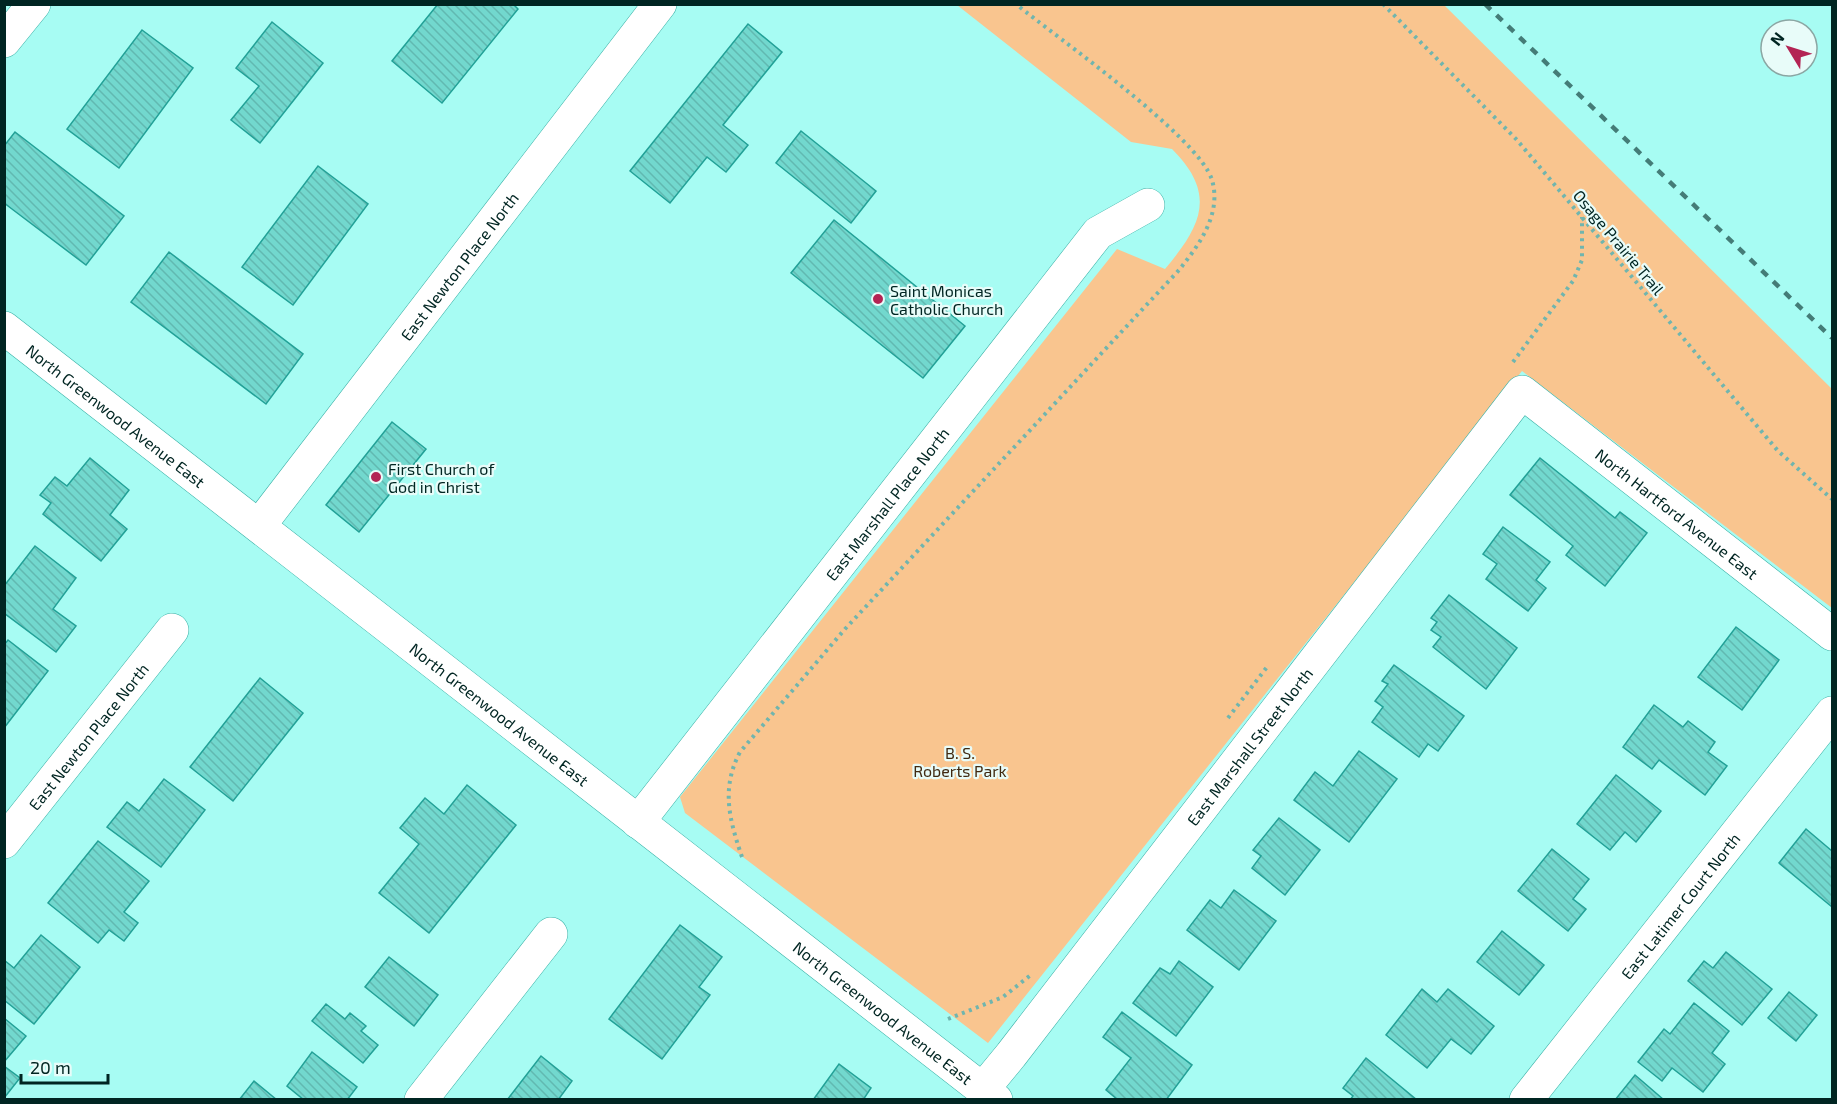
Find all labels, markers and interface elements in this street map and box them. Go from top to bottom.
north arrow [1759,18,1819,78]
text: N [1766,28,1788,49]
street label: Osage Prairie Trail [1570,186,1669,299]
street label: East Newton Place North [396,188,522,344]
place label: Saint Monicas Catholic Church [890,281,1003,318]
marker: Saint Monicas Catholic Church [871,292,885,306]
street label: North Greenwood Avenue East [23,340,209,491]
street label: East Marshall Place North [821,423,952,584]
street label: North Hartford Avenue East [1592,444,1762,582]
place label: First Church of God in Christ [388,459,495,496]
marker: First Church of God in Christ [369,470,383,484]
street label: North Greenwood Avenue East [406,638,593,789]
street label: East Newton Place North [24,659,152,813]
street label: East Marshall Street North [1182,663,1316,829]
park label: B. S. Roberts Park [913,743,1007,780]
street label: East Latimer Court North [1616,829,1743,982]
street label: North Greenwood Avenue East [790,937,976,1088]
scale bar [21,1047,108,1085]
text: 20 m [30,1056,71,1078]

